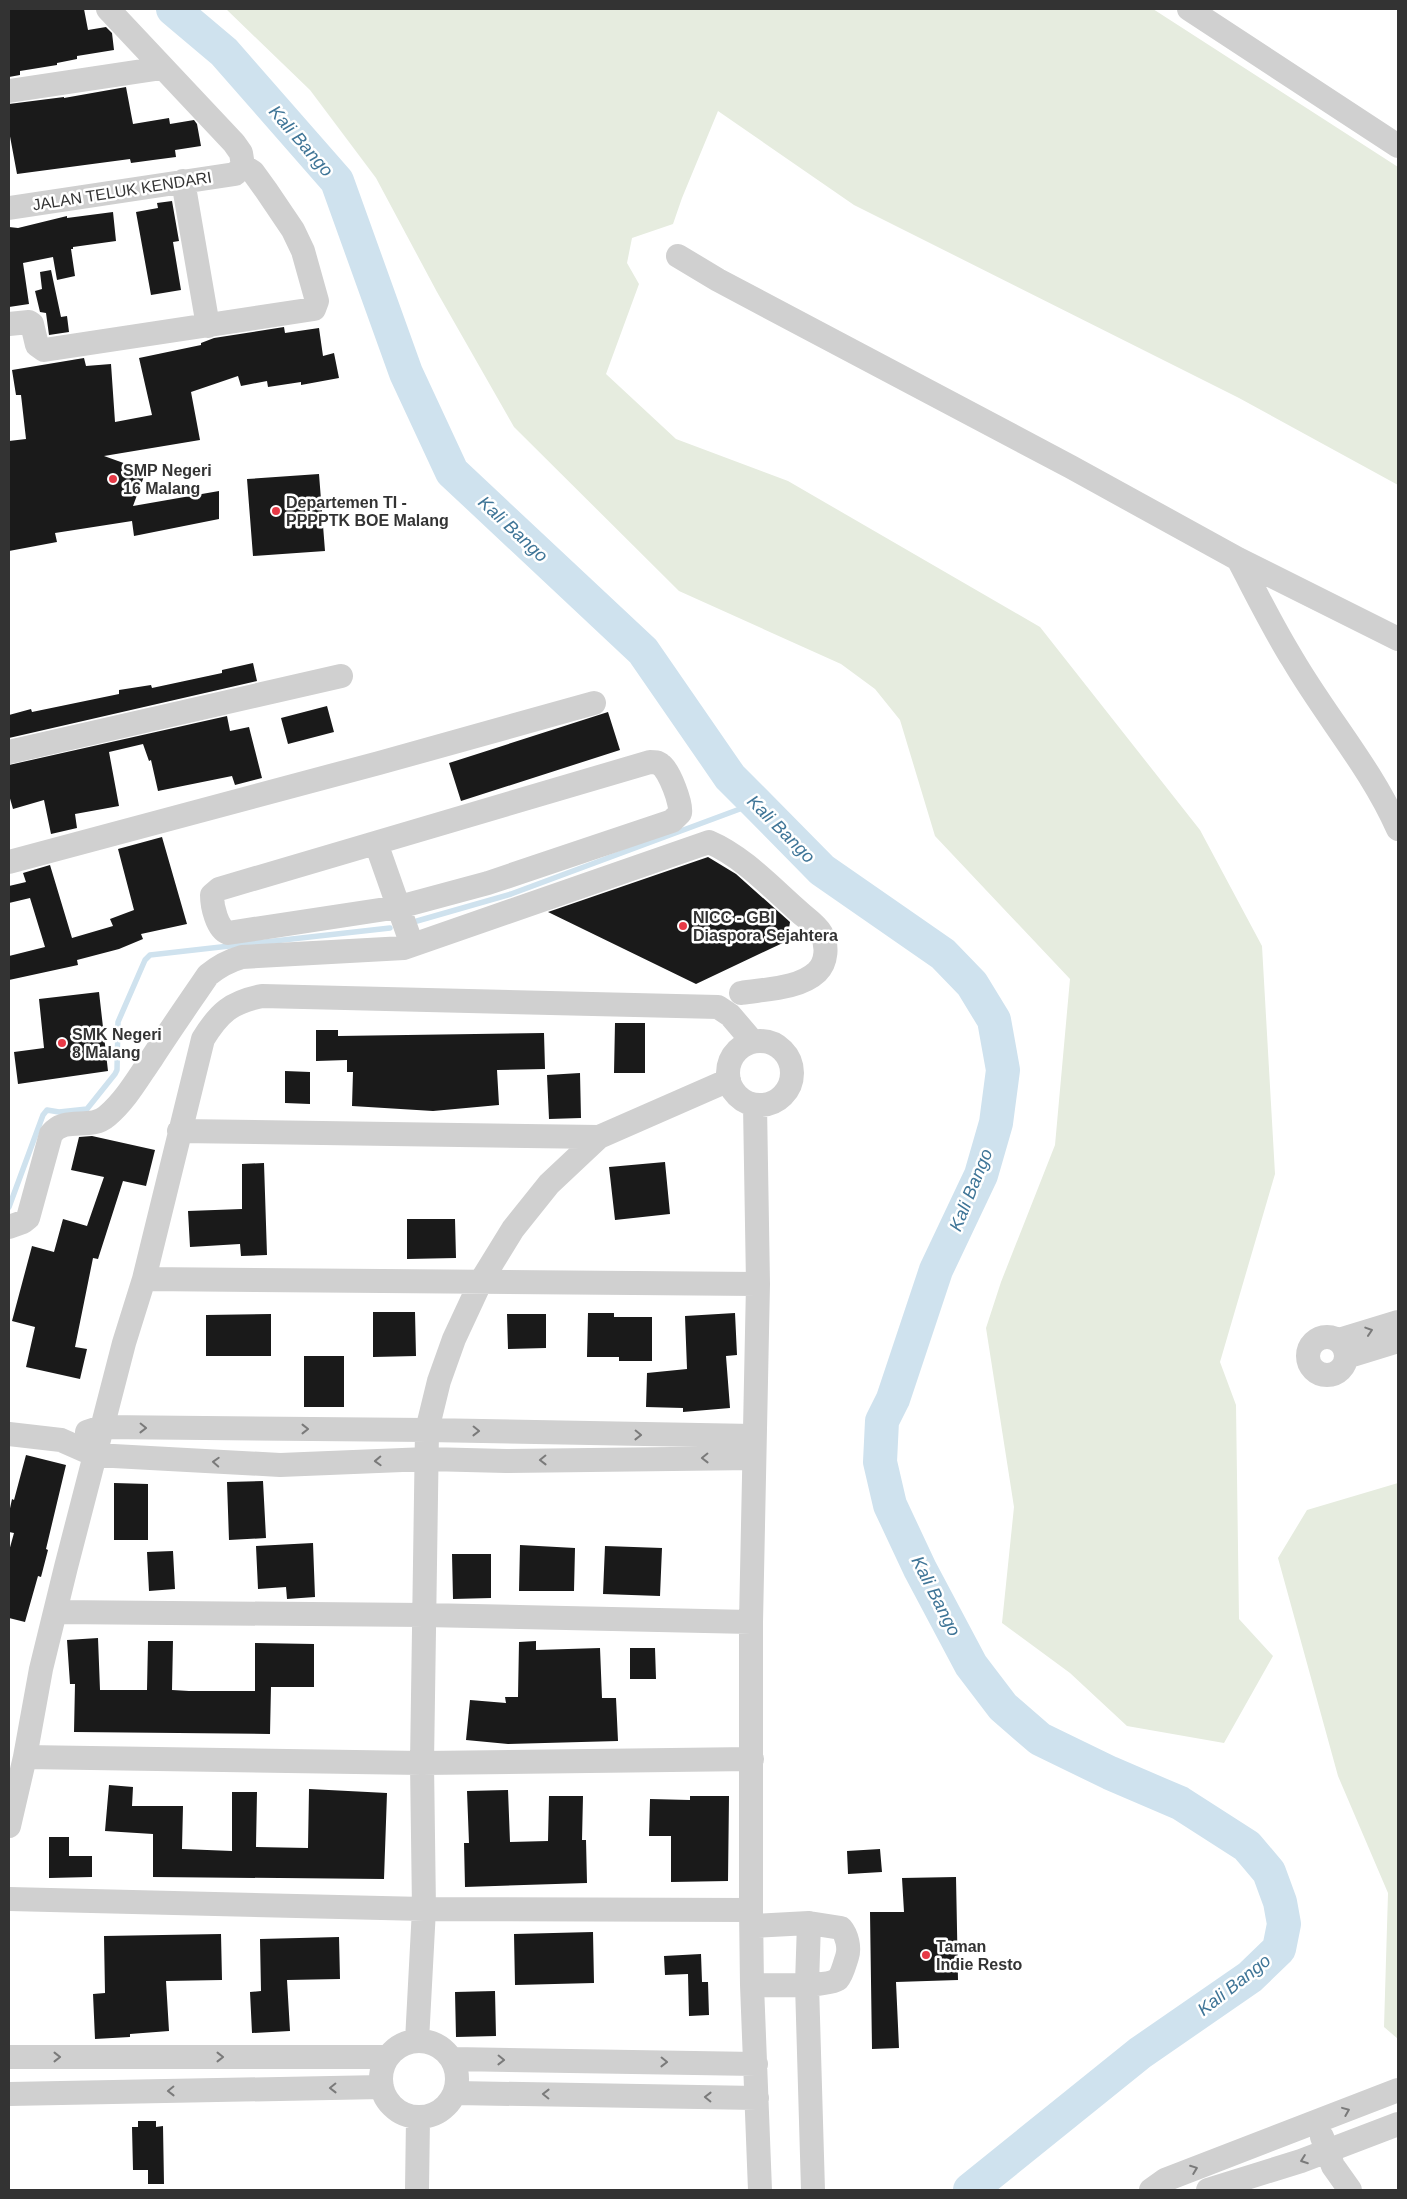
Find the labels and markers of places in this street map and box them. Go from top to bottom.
place label: SMP Negeri 16 Malang [123,462,212,497]
marker: SMP Negeri 16 Malang [107,473,119,485]
place label: Departemen TI - PPPPTK BOE Malang [286,494,449,529]
marker: Departemen TI - PPPPTK BOE Malang [270,505,282,517]
place label: NICC - GBI Diaspora Sejahtera [693,909,838,944]
marker: NICC - GBI Diaspora Sejahtera [677,920,689,932]
place label: SMK Negeri 8 Malang [72,1026,162,1061]
marker: SMK Negeri 8 Malang [56,1037,68,1049]
place label: Taman Indie Resto [936,1938,1022,1973]
marker: Taman Indie Resto [920,1949,932,1961]

